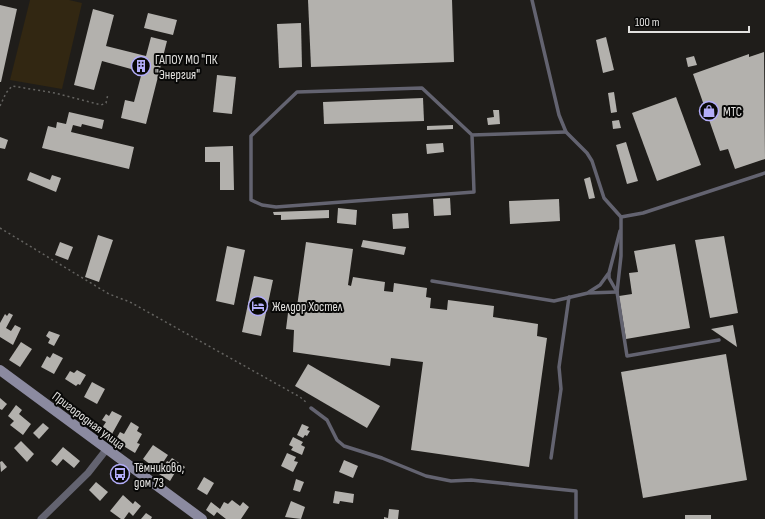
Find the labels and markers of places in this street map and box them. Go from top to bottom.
place label: ГАПОУ МО "ПК "Энергия" [155,52,218,83]
building icon: ГАПОУ МО "ПК "Энергия" [130,55,152,77]
shop icon: МТС [698,100,720,122]
place label: МТС [723,104,742,120]
hotel icon: Желдор Хостел [247,295,269,317]
place label: Желдор Хостел [272,299,343,315]
place label: Тёмниково, дом 73 [134,460,184,491]
bus stop icon: Тёмниково, дом 73 [109,463,131,485]

